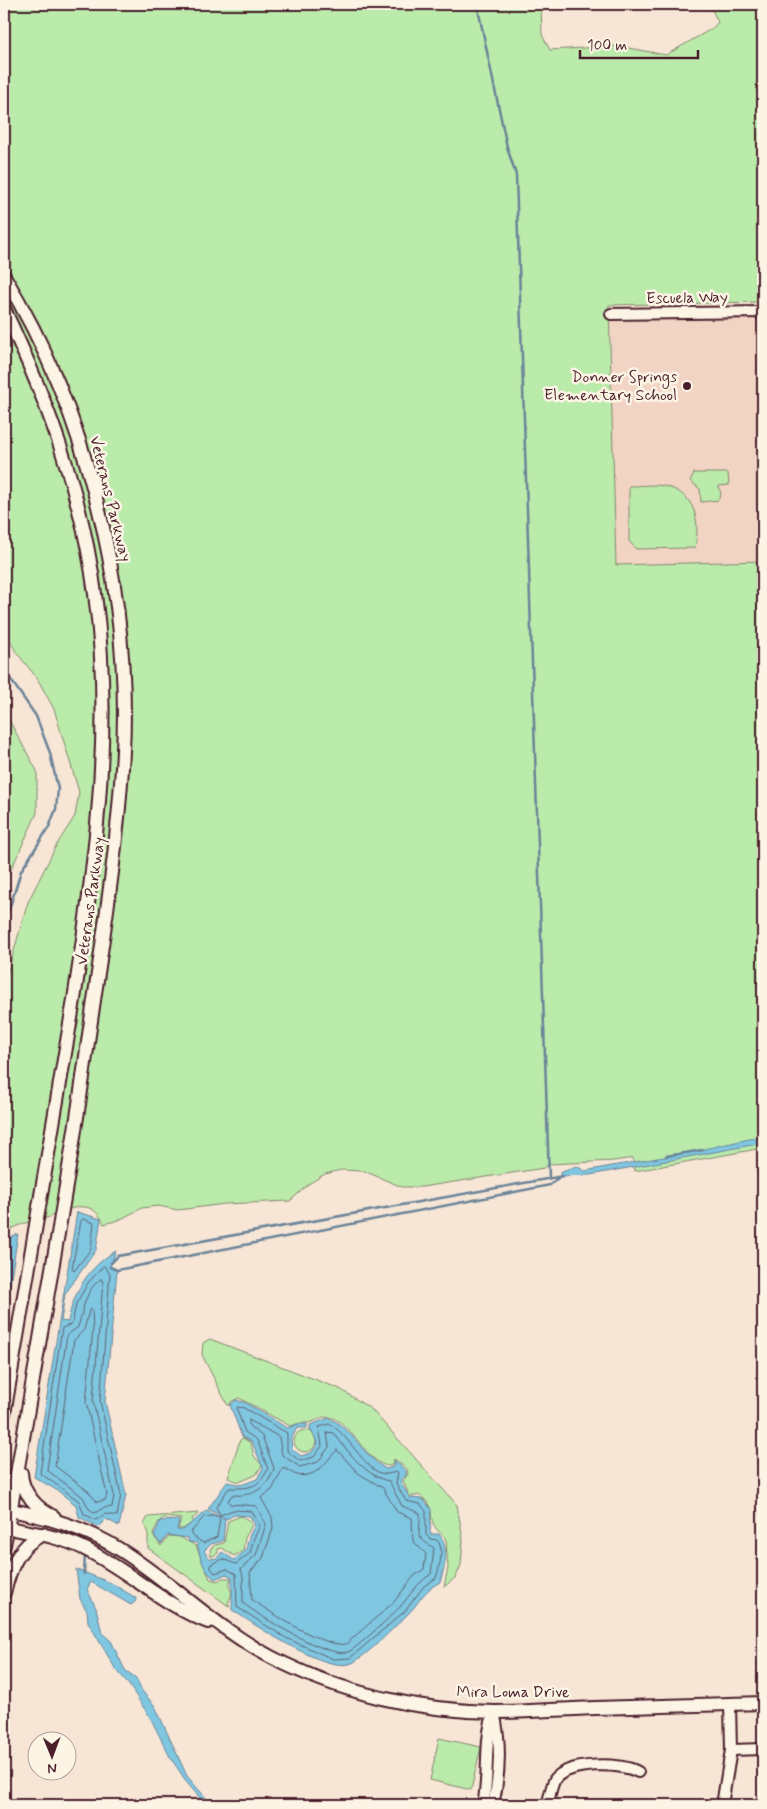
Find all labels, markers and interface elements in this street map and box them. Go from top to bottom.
scale bar [580,28,697,60]
text: 100 m [587,36,627,56]
street label: Escuela Way [646,287,728,309]
place label: Donner Springs Elementary School [544,367,677,406]
marker: Donner Springs Elementary School [681,380,693,392]
street label: Veterans Parkway [84,434,136,564]
street label: Veterans Parkway [72,836,110,966]
street label: Mira Loma Drive [456,1682,570,1703]
north arrow [28,1732,78,1782]
text: N [47,1759,57,1777]

